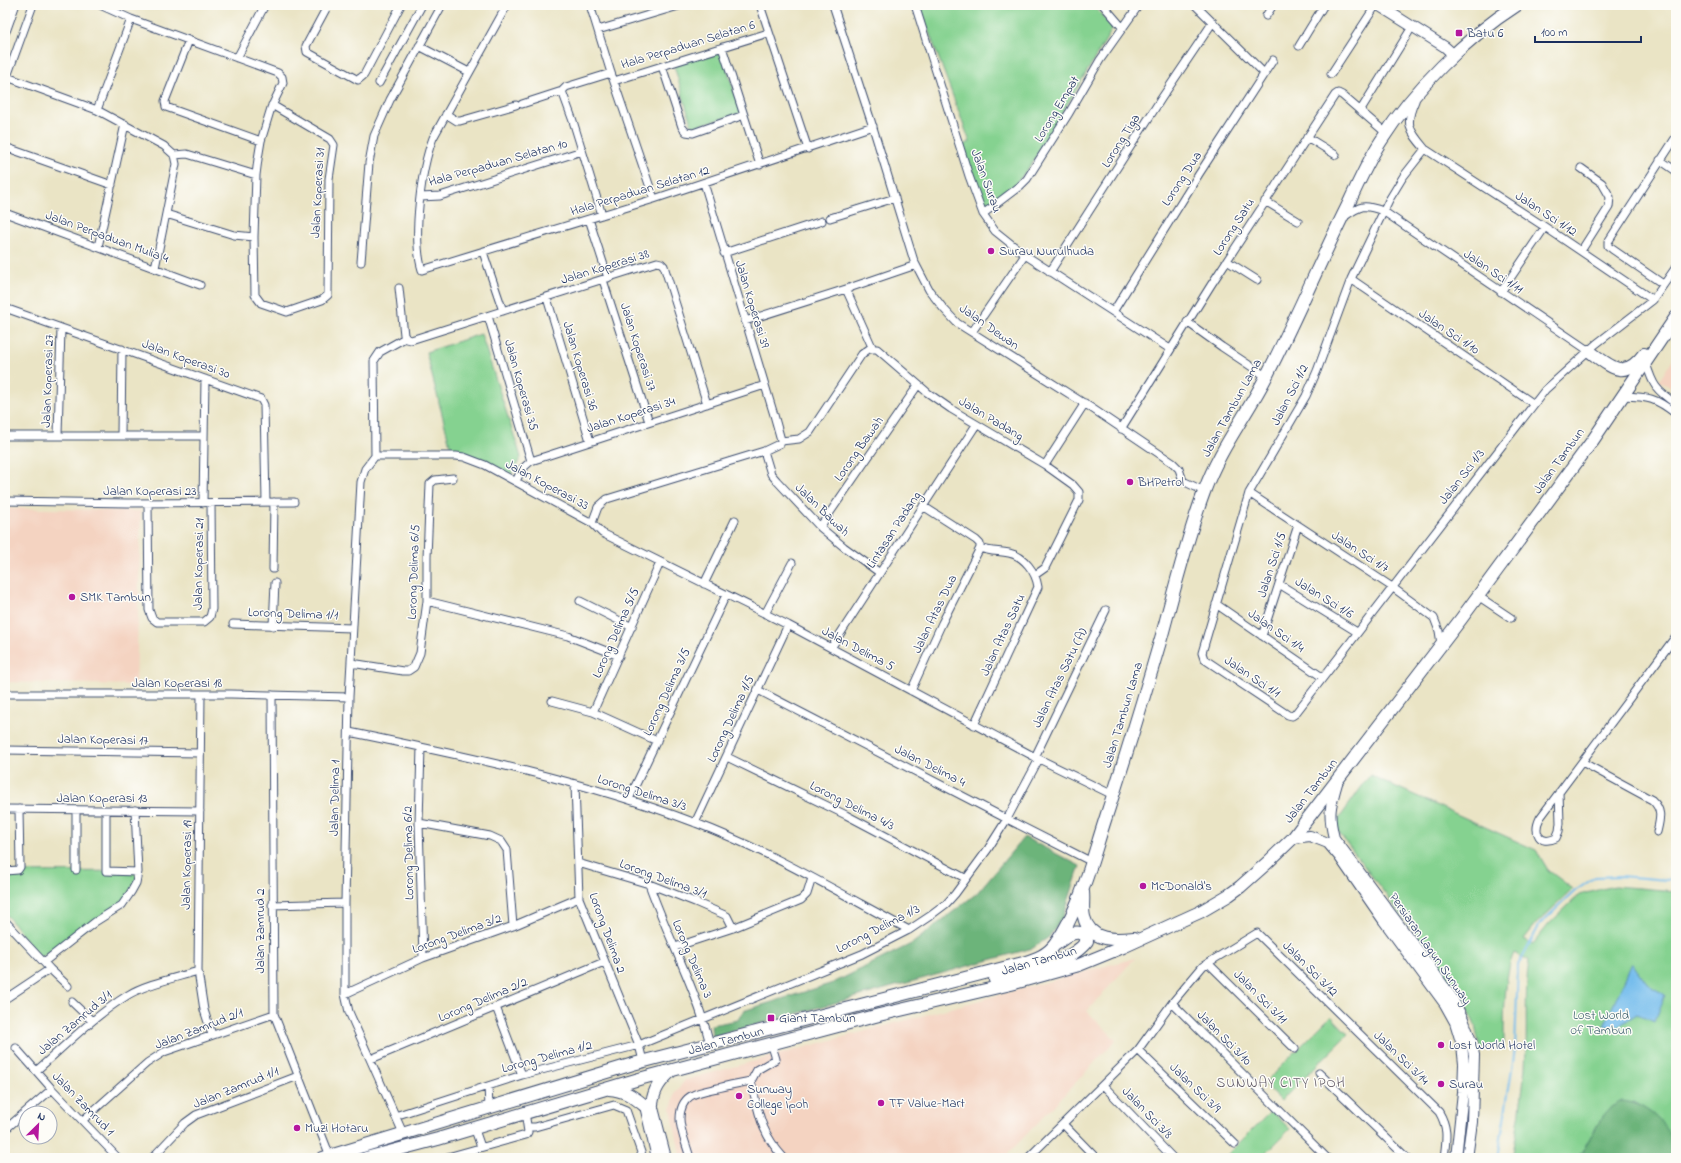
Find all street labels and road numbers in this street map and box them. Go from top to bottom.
street label: Hala Perpaduan Selatan 6 [619,15,758,74]
street label: Lorong Empat [1030,72,1085,146]
street label: Lorong Tiga [1097,110,1146,172]
street label: Hala Perpaduan Selatan 10 [427,134,570,192]
street label: Jalan Koperasi 31 [306,147,330,239]
street label: Jalan Surau [966,147,1006,215]
street label: Lorong Dua [1157,148,1208,211]
street label: Hala Perpaduan Selatan 12 [568,161,712,221]
street label: Jalan Sci 1/12 [1511,187,1581,242]
street label: Lorong Satu [1208,195,1261,260]
street label: Jalan Perpaduan Mulia 4 [43,206,172,268]
street label: Jalan Koperasi 38 [558,244,652,289]
street label: Jalan Sci 1/11 [1459,245,1527,299]
street label: Jalan Koperasi 39 [730,258,774,350]
street label: Jalan Dewan [955,299,1023,355]
street label: Jalan Koperasi 37 [615,300,661,394]
street label: Jalan Sci 1/10 [1415,305,1484,360]
street label: Jalan Koperasi 36 [557,319,603,413]
street label: Jalan Koperasi 27 [37,333,59,428]
street label: Jalan Koperasi 30 [139,334,233,384]
street label: Jalan Koperasi 35 [499,337,543,433]
street label: Jalan Tambun Lama [1197,355,1267,461]
street label: Jalan Sci 1/2 [1266,361,1314,429]
street label: Jalan Koperasi 34 [584,392,678,438]
street label: Jalan Padang [954,392,1027,447]
street label: Lorong Bawah [830,413,889,486]
street label: Jalan Tambun [1529,424,1589,498]
street label: Jalan Sci 1/3 [1434,445,1490,509]
street label: Jalan Koperasi 33 [502,455,592,515]
street label: Jalan Bawah [790,479,854,541]
street label: Jalan Koperasi 23 [103,482,197,501]
street label: Lintasan Padang [862,488,927,573]
street label: Jalan Koperasi 21 [189,518,209,610]
street label: Lorong Delima 6/5 [403,523,426,620]
street label: Jalan Sci 1/7 [1327,526,1393,578]
street label: Jalan Sci 1/5 [1253,529,1292,600]
street label: Jalan Atas Dua [908,571,962,657]
street label: Jalan Sci 1/6 [1291,573,1357,624]
street label: Lorong Delima 5/5 [588,584,646,682]
street label: Jalan Atas Satu [976,591,1030,679]
street label: Lorong Delima 1/1 [247,603,339,626]
street label: Jalan Sci 1/4 [1244,604,1309,658]
street label: Jalan Delima 5 [818,622,898,676]
street label: Jalan Atas Satu (A) [1028,625,1093,731]
street label: Lorong Delima 3/5 [638,644,697,739]
street label: Jalan Sci 1/1 [1220,651,1284,703]
street label: Jalan Tambun Lama [1098,660,1148,770]
street label: Lorong Delima 1/5 [703,672,761,766]
street label: Jalan Koperasi 18 [132,674,222,693]
street label: Jalan Koperasi 17 [57,730,149,750]
street label: Jalan Delima 4 [891,740,970,792]
street label: Jalan Tambun [1280,755,1342,827]
street label: Jalan Delima 1 [325,760,345,836]
street label: Lorong Delima 3/3 [595,770,689,817]
street label: Lorong Delima 4/3 [806,776,898,836]
street label: Jalan Koperasi 13 [57,789,147,808]
street label: Lorong Delima 6/2 [399,805,420,900]
street label: Jalan Koperasi 19 [177,820,197,910]
street label: Lorong Delima 3/1 [616,854,709,905]
street label: Jalan Zamrud 2 [251,888,270,974]
street label: Persiaran Lagun Sunway [1383,889,1476,1009]
street label: Lorong Delima 2 [583,890,631,977]
street label: Lorong Delima 1/3 [833,900,924,959]
street label: Lorong Delima 3/2 [410,909,505,960]
street label: Lorong Delima 3 [666,917,717,1002]
street label: Jalan Sci 3/12 [1278,937,1343,1002]
street label: Jalan Tambun [999,941,1079,981]
street label: Jalan Sci 3/11 [1229,966,1291,1028]
street label: Lorong Delima 2/2 [436,972,531,1028]
street label: Jalan Zamrud 3/1 [34,986,116,1060]
street label: Jalan Zamrud 2/1 [152,1003,246,1055]
street label: Jalan Sci 3/10 [1192,1006,1256,1070]
street label: Jalan Tambun [686,1022,766,1060]
street label: Jalan Sci 3/14 [1369,1027,1434,1090]
street label: Lorong Delima 1/2 [500,1036,595,1079]
street label: Jalan Sci 3/9 [1165,1059,1225,1118]
street label: Jalan Zamrud 1/1 [190,1062,282,1114]
street label: Jalan Zamrud 1 [47,1068,119,1140]
street label: Jalan Sci 3/8 [1117,1083,1177,1143]

